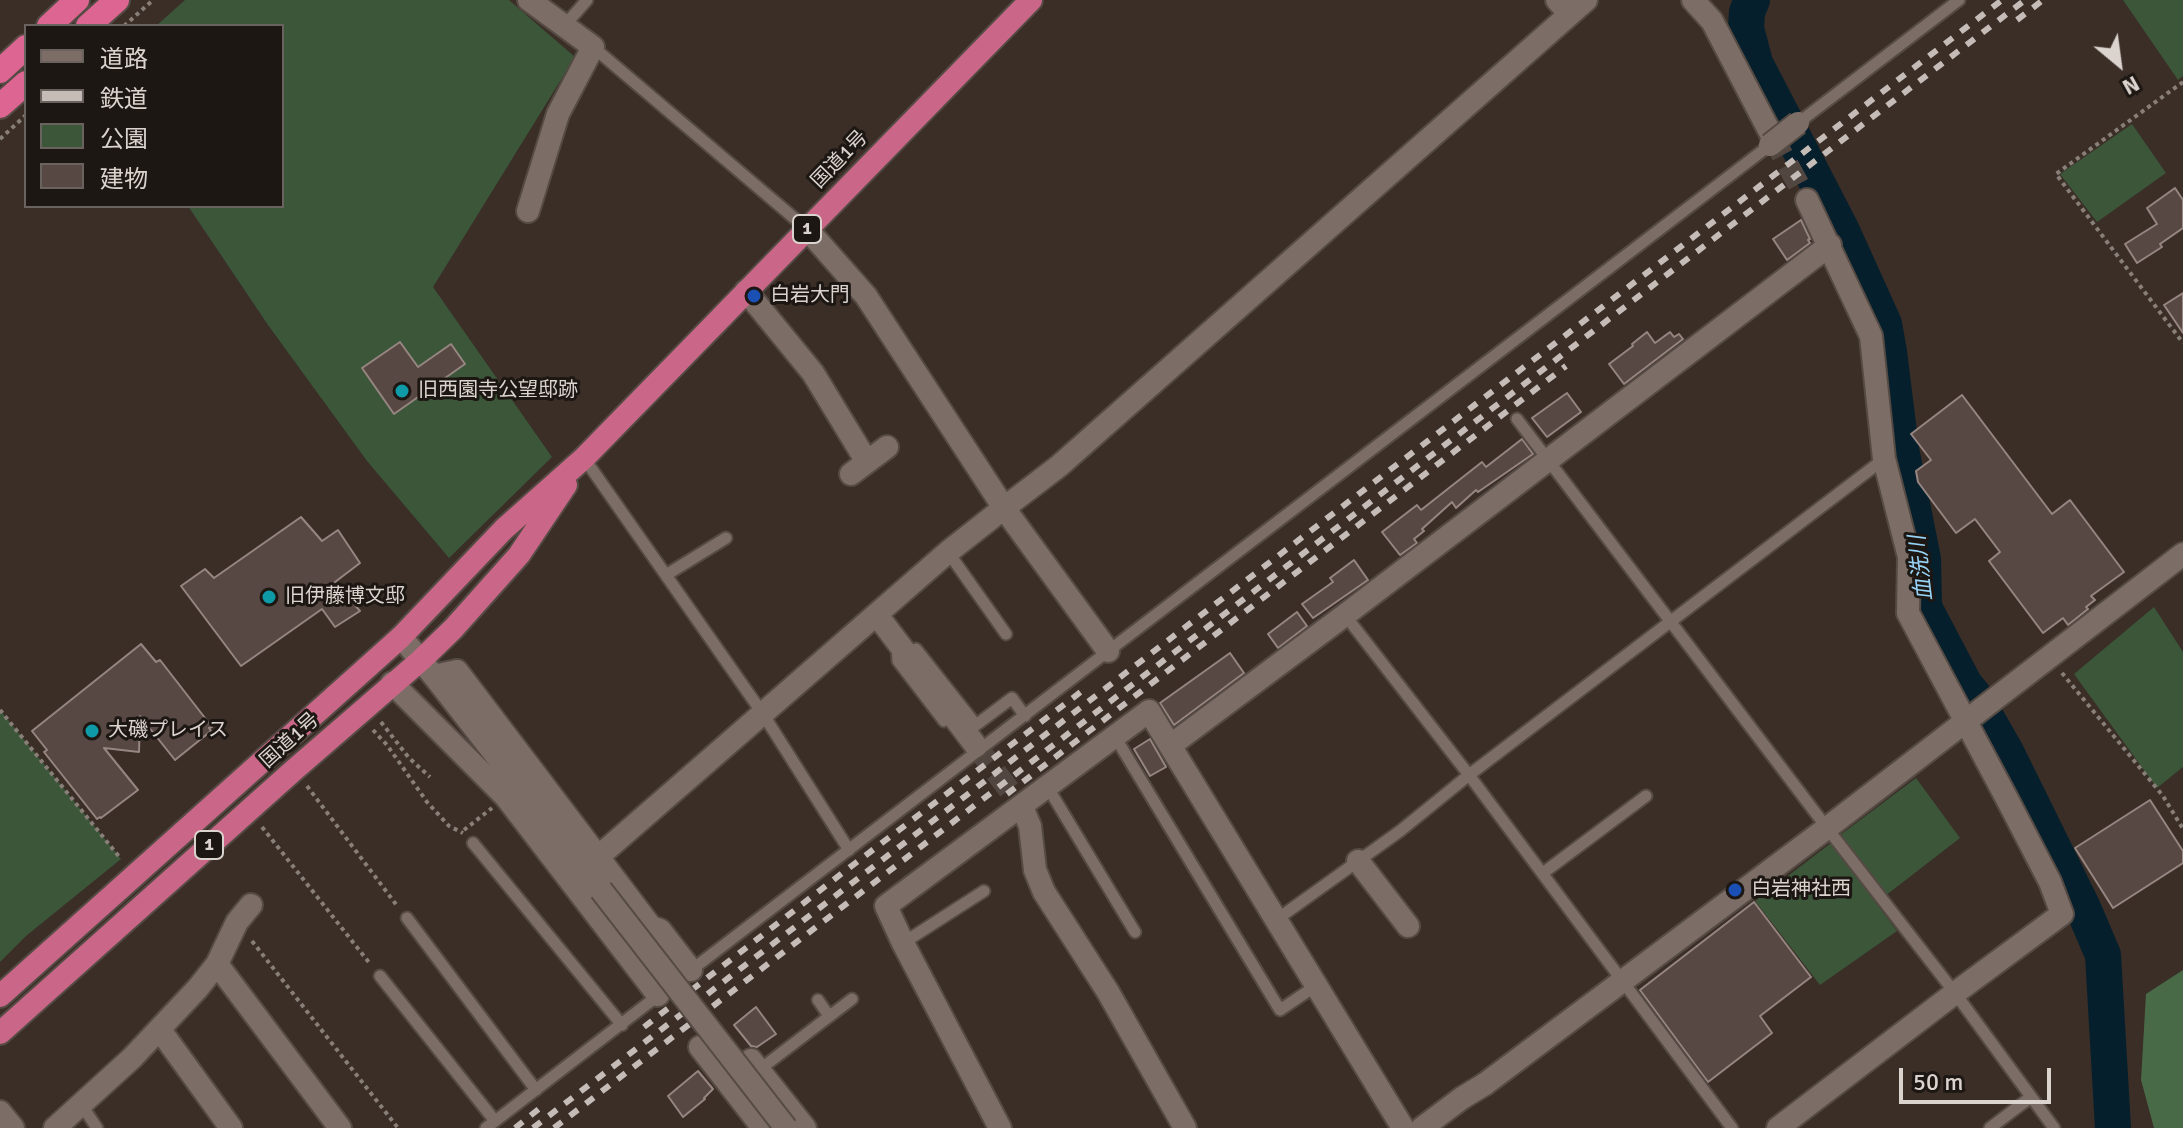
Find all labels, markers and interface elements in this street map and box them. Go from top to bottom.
legend [24,24,284,208]
north arrow [2079,24,2159,104]
text: 道路 [100,44,148,74]
text: N [2118,70,2144,101]
text: 鉄道 [100,84,148,114]
text: 公園 [100,124,148,154]
street label: 国道1号 [807,126,873,194]
text: 建物 [100,164,148,194]
road number: 1 [793,215,821,243]
place label: 白岩大門 [770,284,850,308]
marker: 白岩大門 [745,287,763,305]
place label: 旧西園寺公望邸跡 [418,379,578,403]
marker: 旧西園寺公望邸跡 [393,382,411,400]
water label: 血洗川 [1905,534,1939,602]
place label: 旧伊藤博文邸 [285,585,405,609]
marker: 旧伊藤博文邸 [260,588,278,606]
street label: 国道1号 [256,708,324,774]
place label: 大磯プレイス [108,719,228,743]
marker: 大磯プレイス [83,722,101,740]
road number: 1 [195,831,223,859]
place label: 白岩神社西 [1751,878,1851,902]
marker: 白岩神社西 [1726,881,1744,899]
scale bar [1903,1052,2055,1102]
text: 50 m [1913,1067,1963,1097]

